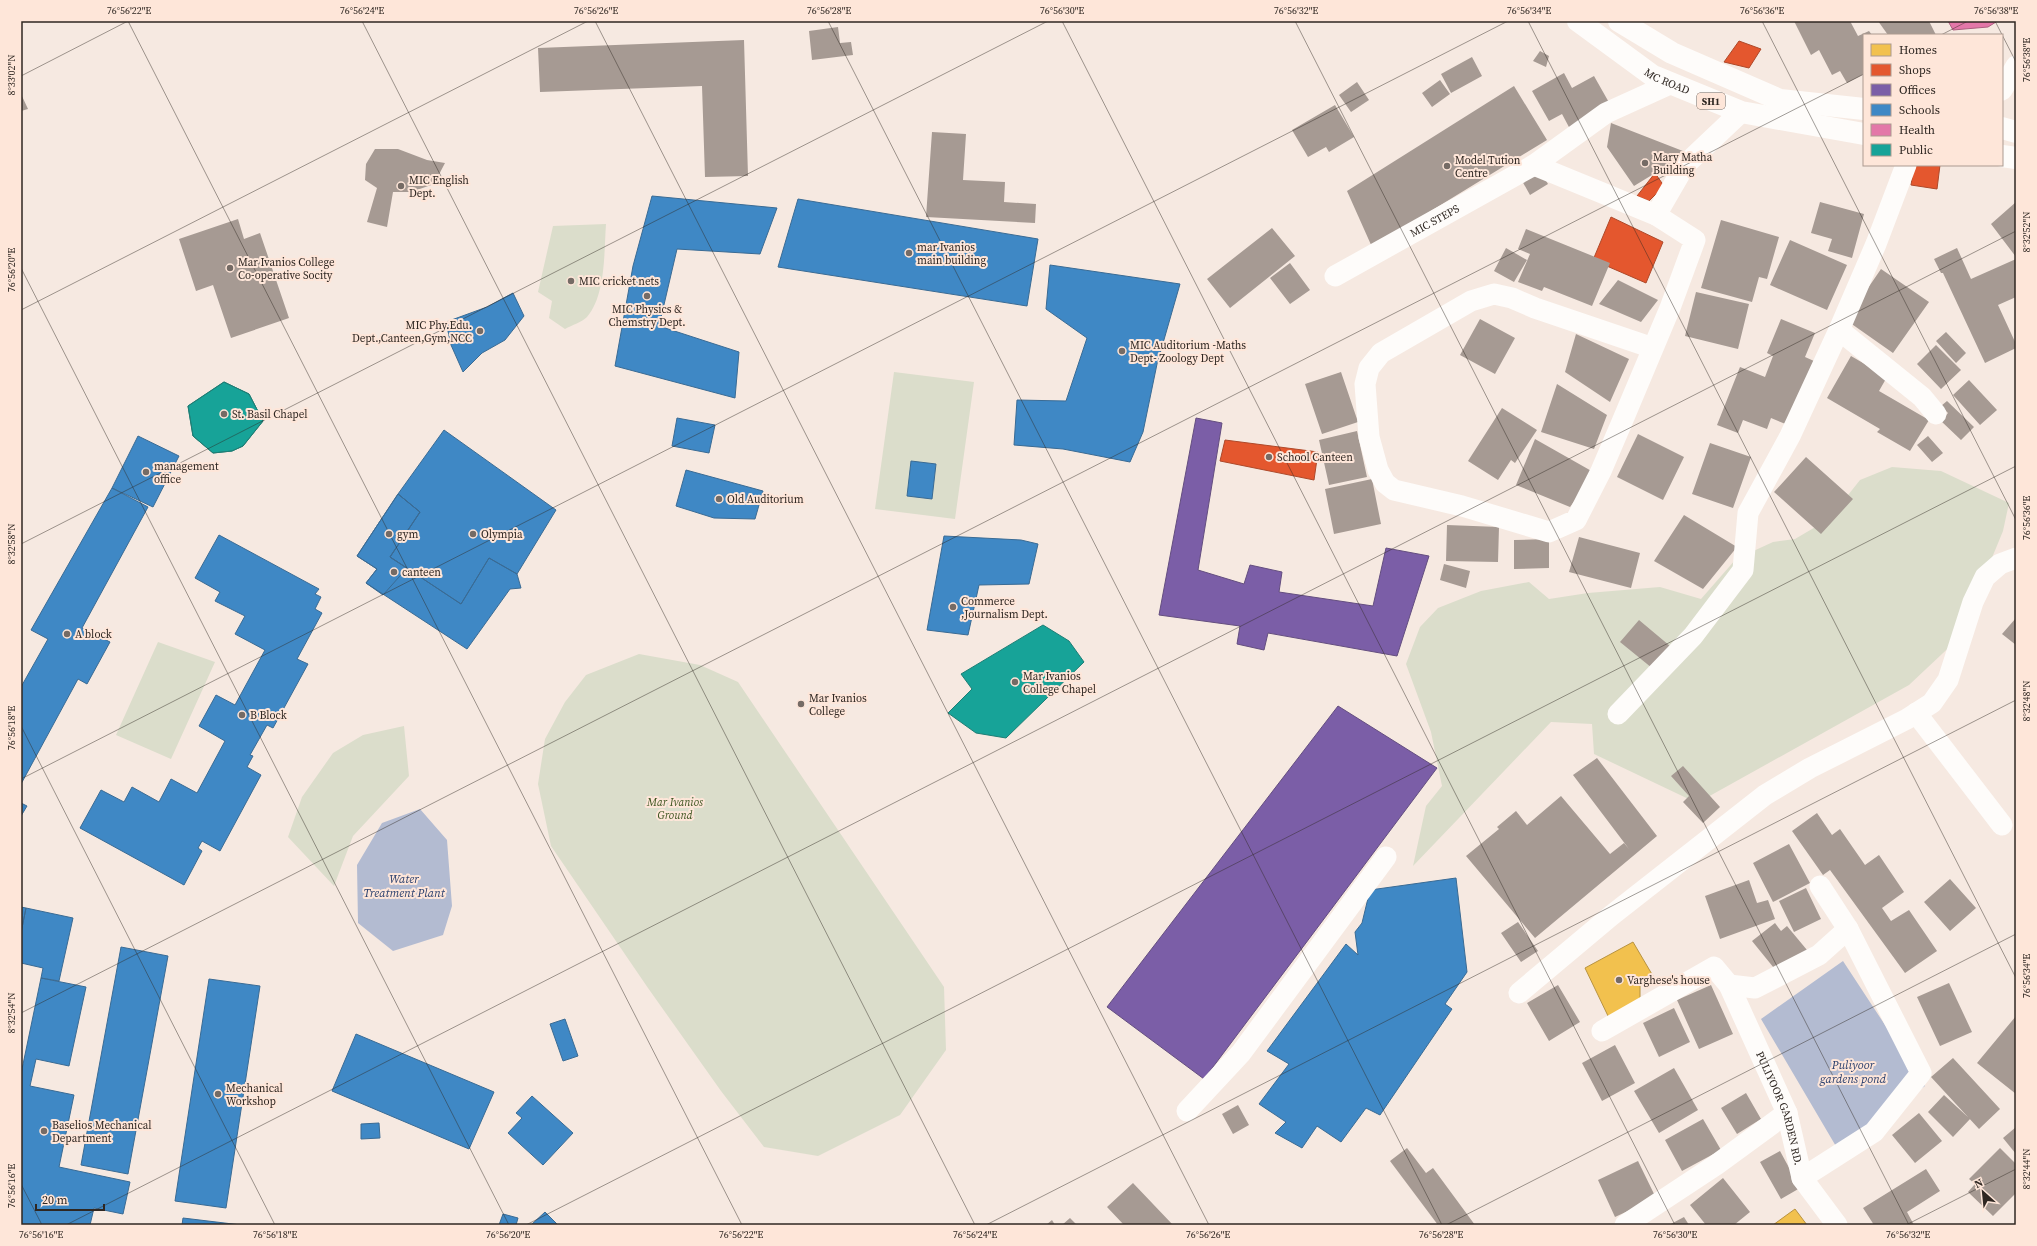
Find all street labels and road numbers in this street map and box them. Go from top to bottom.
street label: MC ROAD [1641,65,1692,98]
road number: SH1 [1697,93,1725,109]
street label: MIC STEPS [1407,201,1463,241]
street label: PULIYOOR GARDEN RD. [1752,1049,1806,1167]

